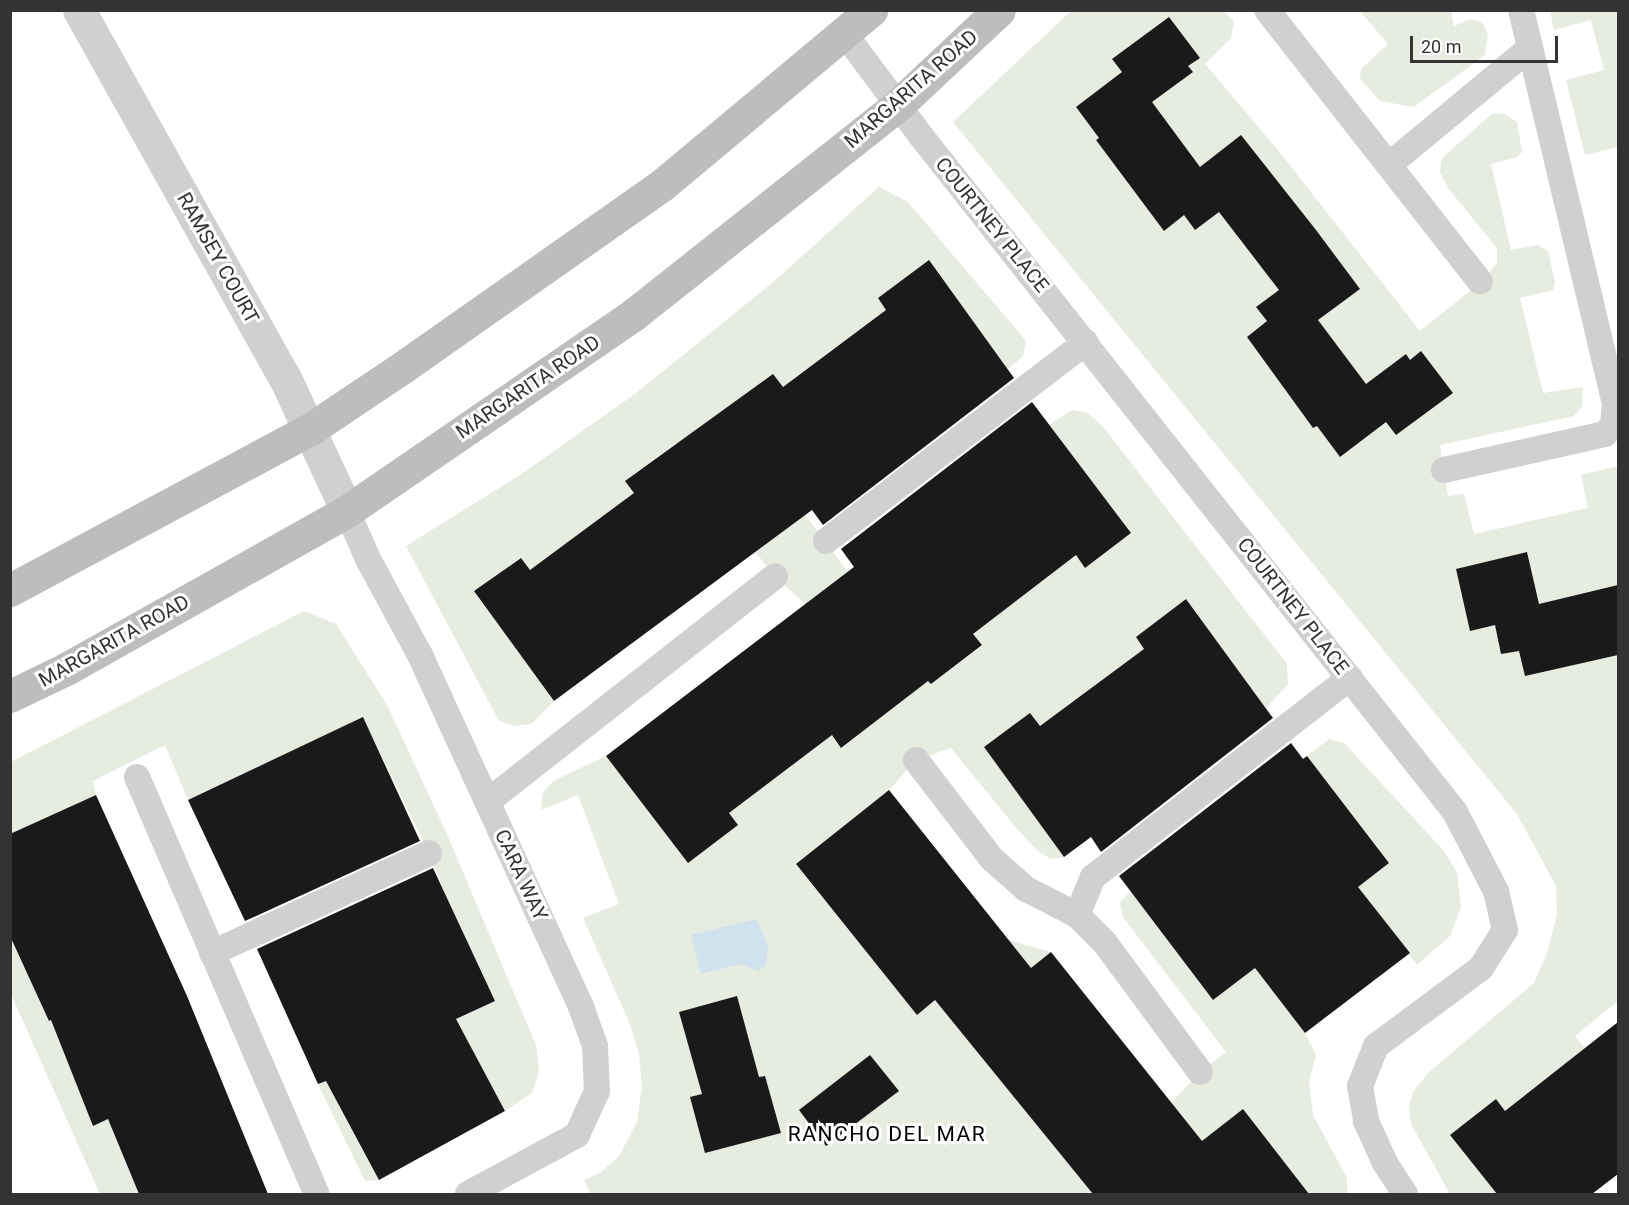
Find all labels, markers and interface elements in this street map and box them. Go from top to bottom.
scale bar [1413,24,1562,62]
street label: MARGARITA ROAD [840,25,982,153]
text: 20 m [1421,36,1461,57]
street label: COURTNEY PLACE [930,153,1054,297]
street label: RAMSEY COURT [172,188,264,328]
street label: MARGARITA ROAD [451,330,605,444]
street label: COURTNEY PLACE [1232,533,1354,679]
street label: MARGARITA ROAD [35,590,193,692]
street label: CARA WAY [489,826,553,924]
district label: RANCHO DEL MAR [788,1121,986,1147]

